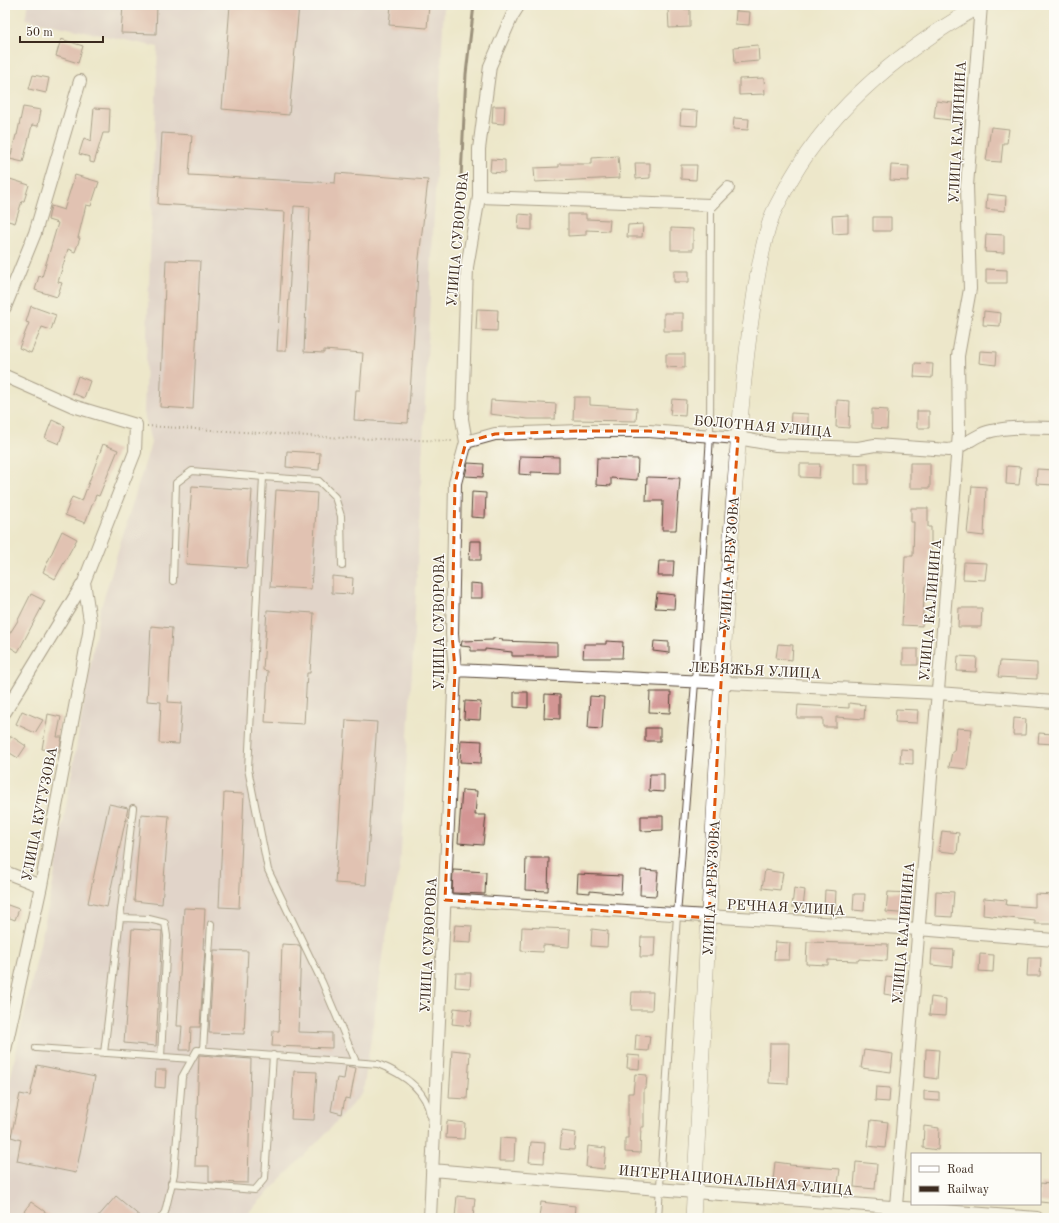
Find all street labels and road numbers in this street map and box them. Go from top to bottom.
street label: УЛИЦА КАЛИНИНА [947,60,969,204]
street label: УЛИЦА СУВОРОВА [445,171,471,307]
street label: БОЛОТНАЯ УЛИЦА [693,414,833,440]
street label: УЛИЦА АРБУЗОВА [718,496,742,632]
street label: УЛИЦА КАЛИНИНА [918,538,944,682]
street label: УЛИЦА СУВОРОВА [433,554,447,690]
street label: ЛЕБЯЖЬЯ УЛИЦА [688,661,822,681]
street label: УЛИЦА КУТУЗОВА [20,745,60,883]
street label: УЛИЦА АРБУЗОВА [701,820,723,956]
street label: УЛИЦА КАЛИНИНА [891,861,917,1005]
street label: УЛИЦА СУВОРОВА [418,877,440,1013]
street label: РЕЧНАЯ УЛИЦА [726,898,846,918]
street label: ИНТЕРНАЦИОНАЛЬНАЯ УЛИЦА [618,1164,854,1198]

